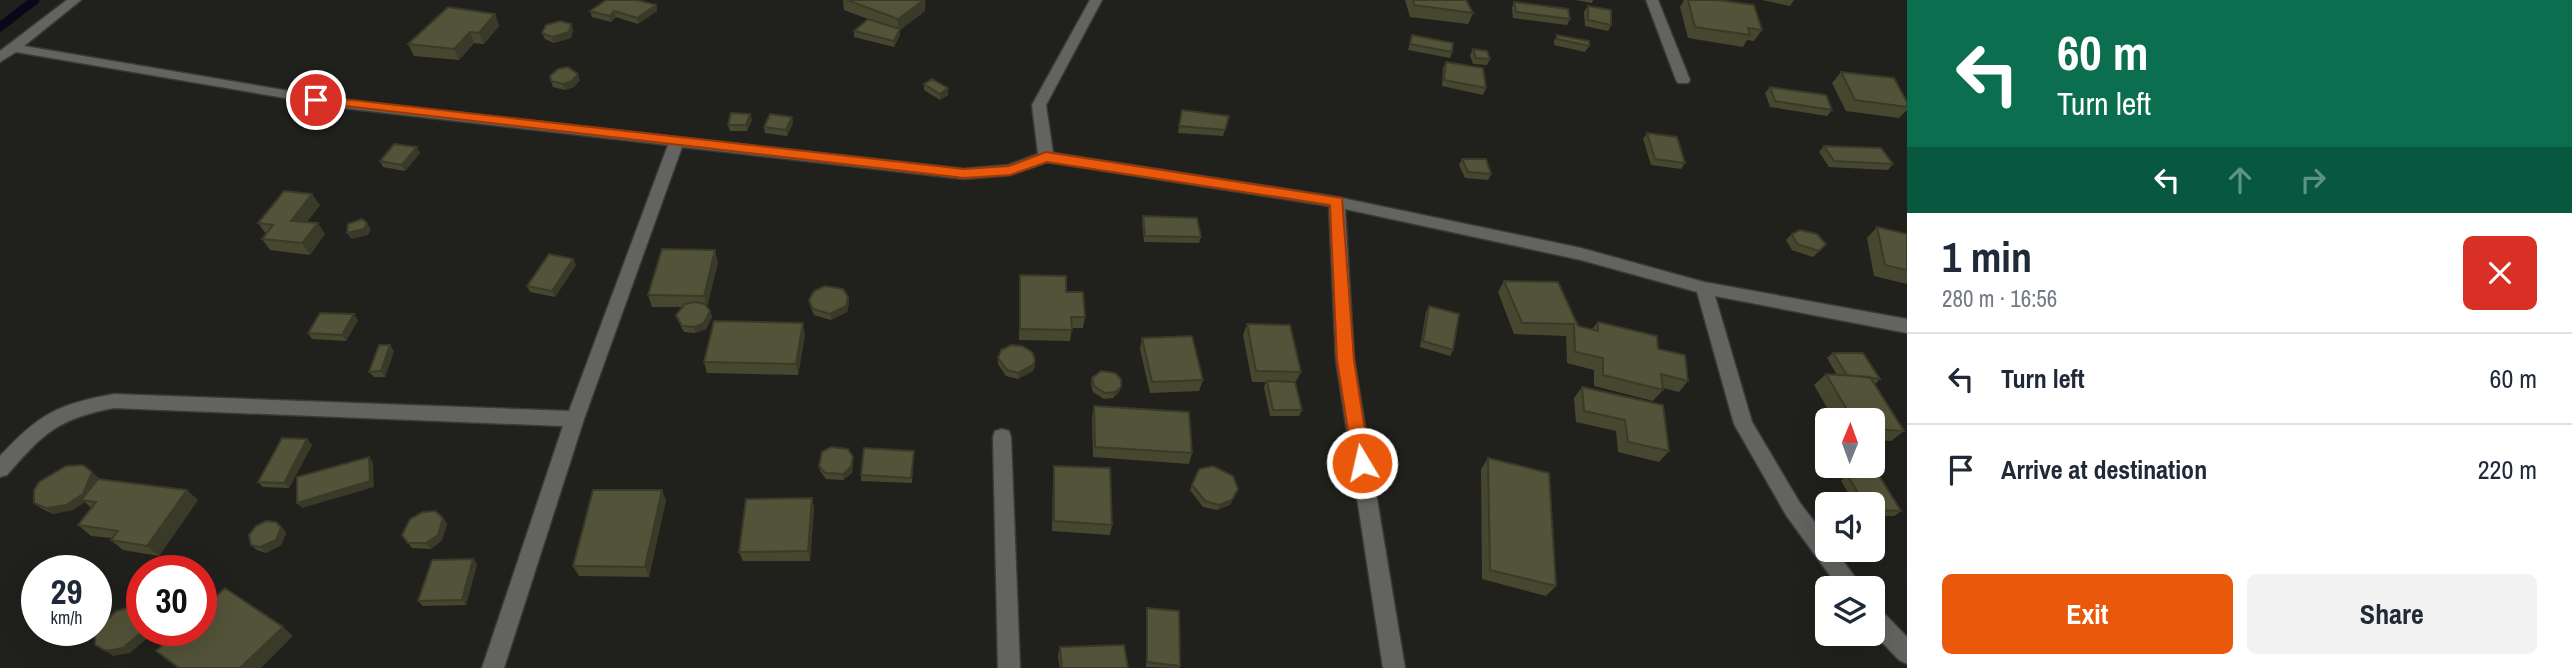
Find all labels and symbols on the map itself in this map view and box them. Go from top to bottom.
pin [286,70,346,130]
north arrow [1815,408,1885,478]
position arrow [1325,426,1399,500]
speed limit sign: 30 [126,555,217,646]

